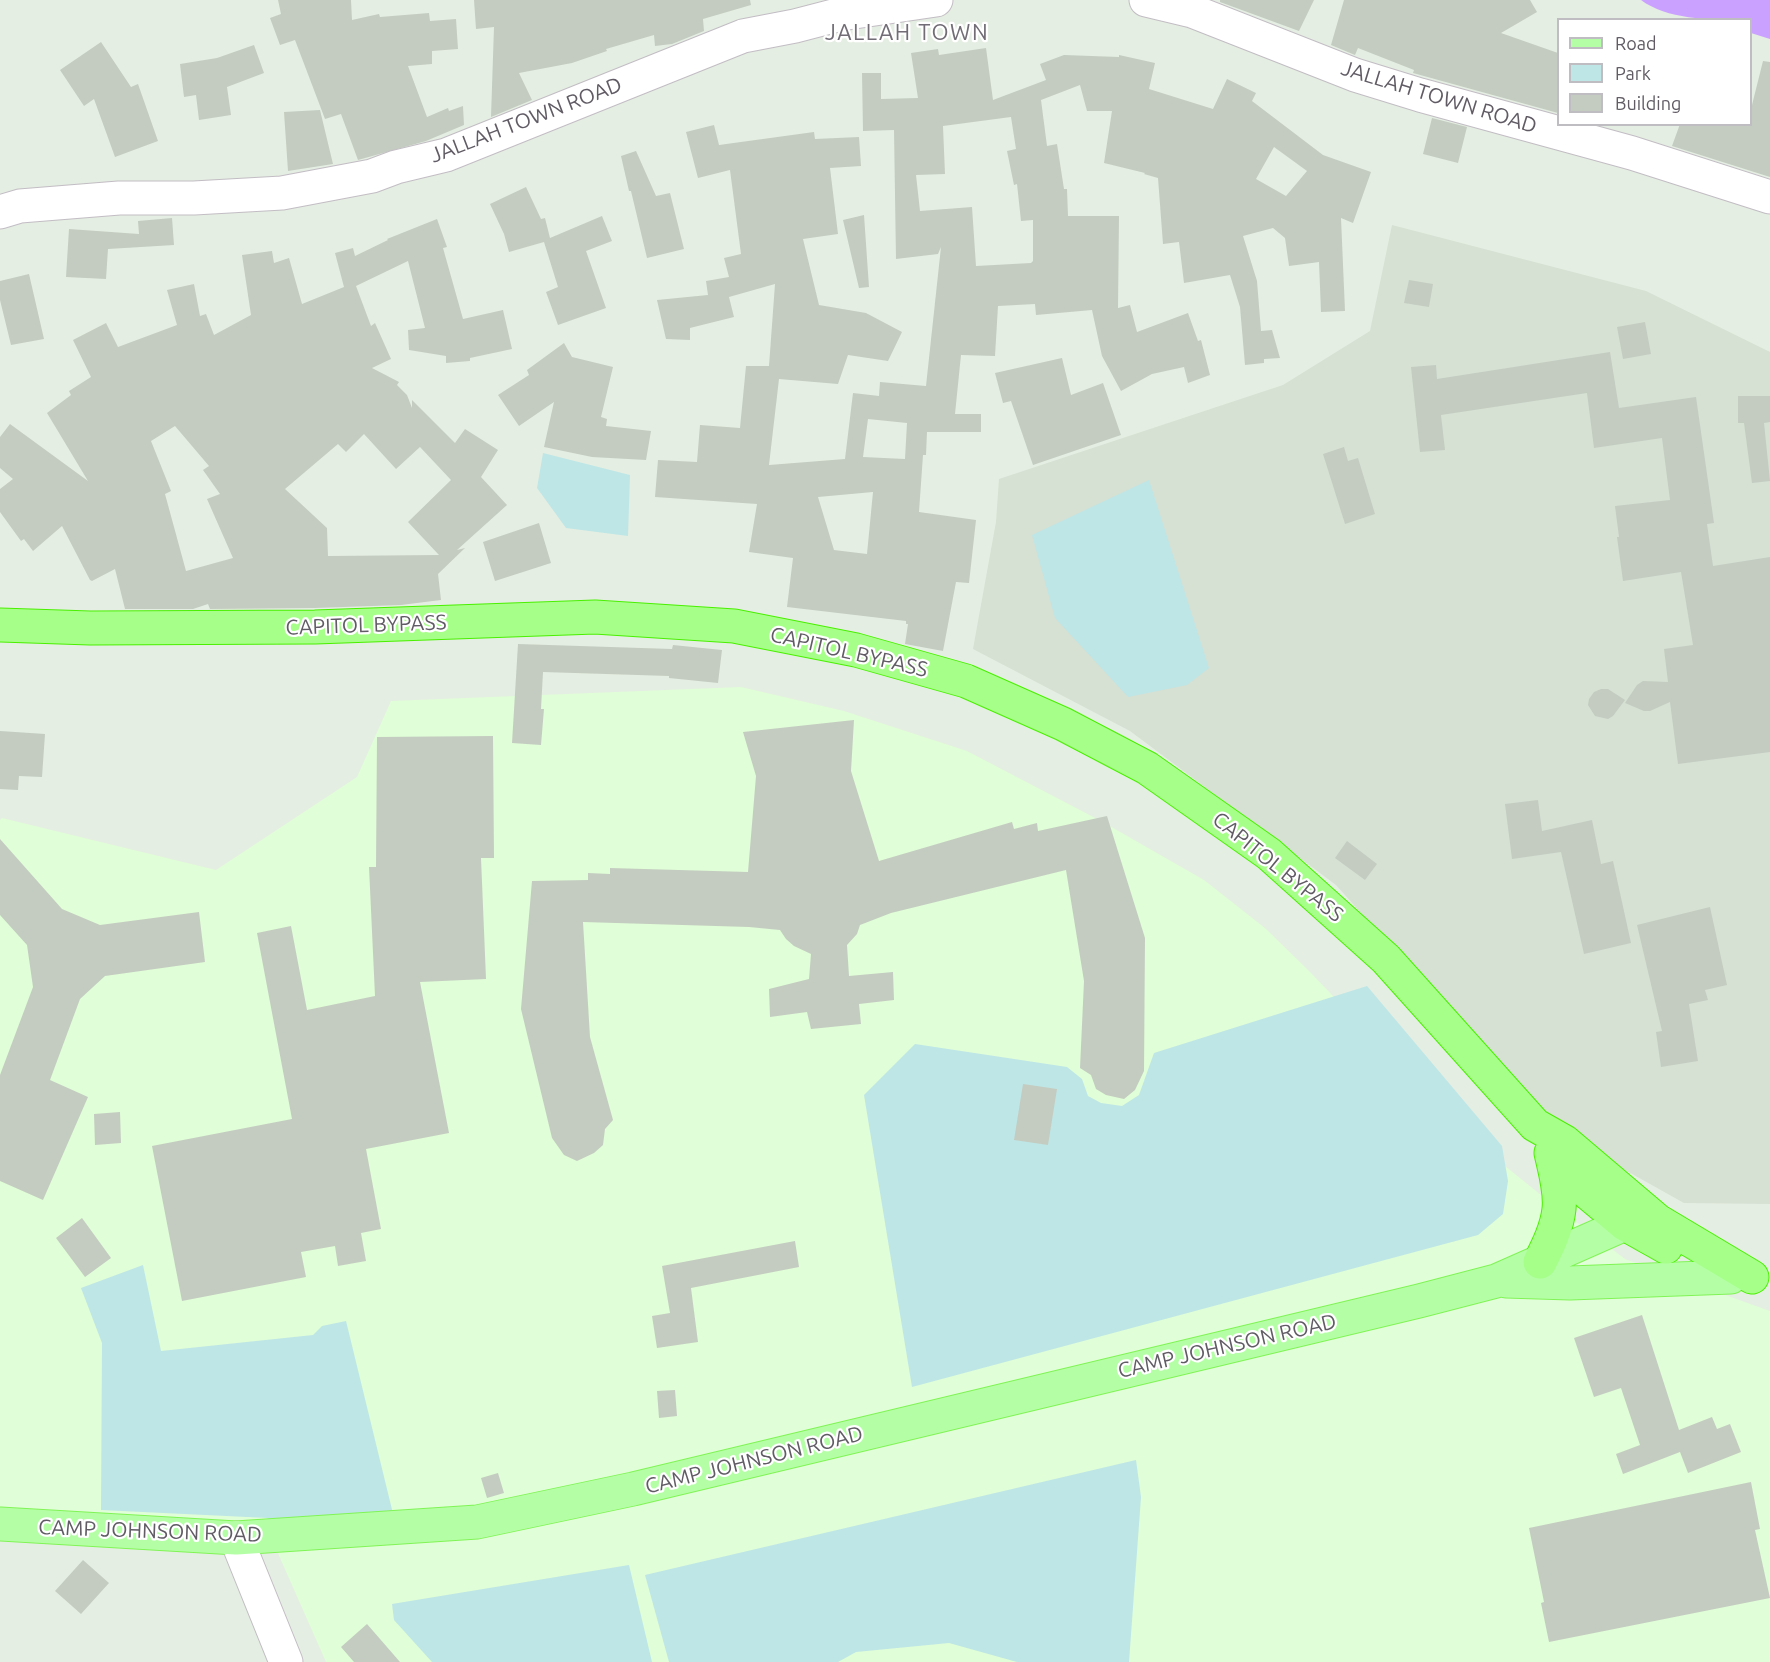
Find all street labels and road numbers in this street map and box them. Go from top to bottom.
street label: JALLAH TOWN ROAD [1338,55,1540,139]
street label: JALLAH TOWN ROAD [427,72,625,168]
street label: CAPITOL BYPASS [285,610,447,640]
street label: CAPITOL BYPASS [768,622,930,682]
street label: CAPITOL BYPASS [1208,807,1348,927]
street label: CAMP JOHNSON ROAD [1115,1309,1339,1383]
street label: CAMP JOHNSON ROAD [642,1421,866,1499]
street label: CAMP JOHNSON ROAD [38,1515,262,1547]

